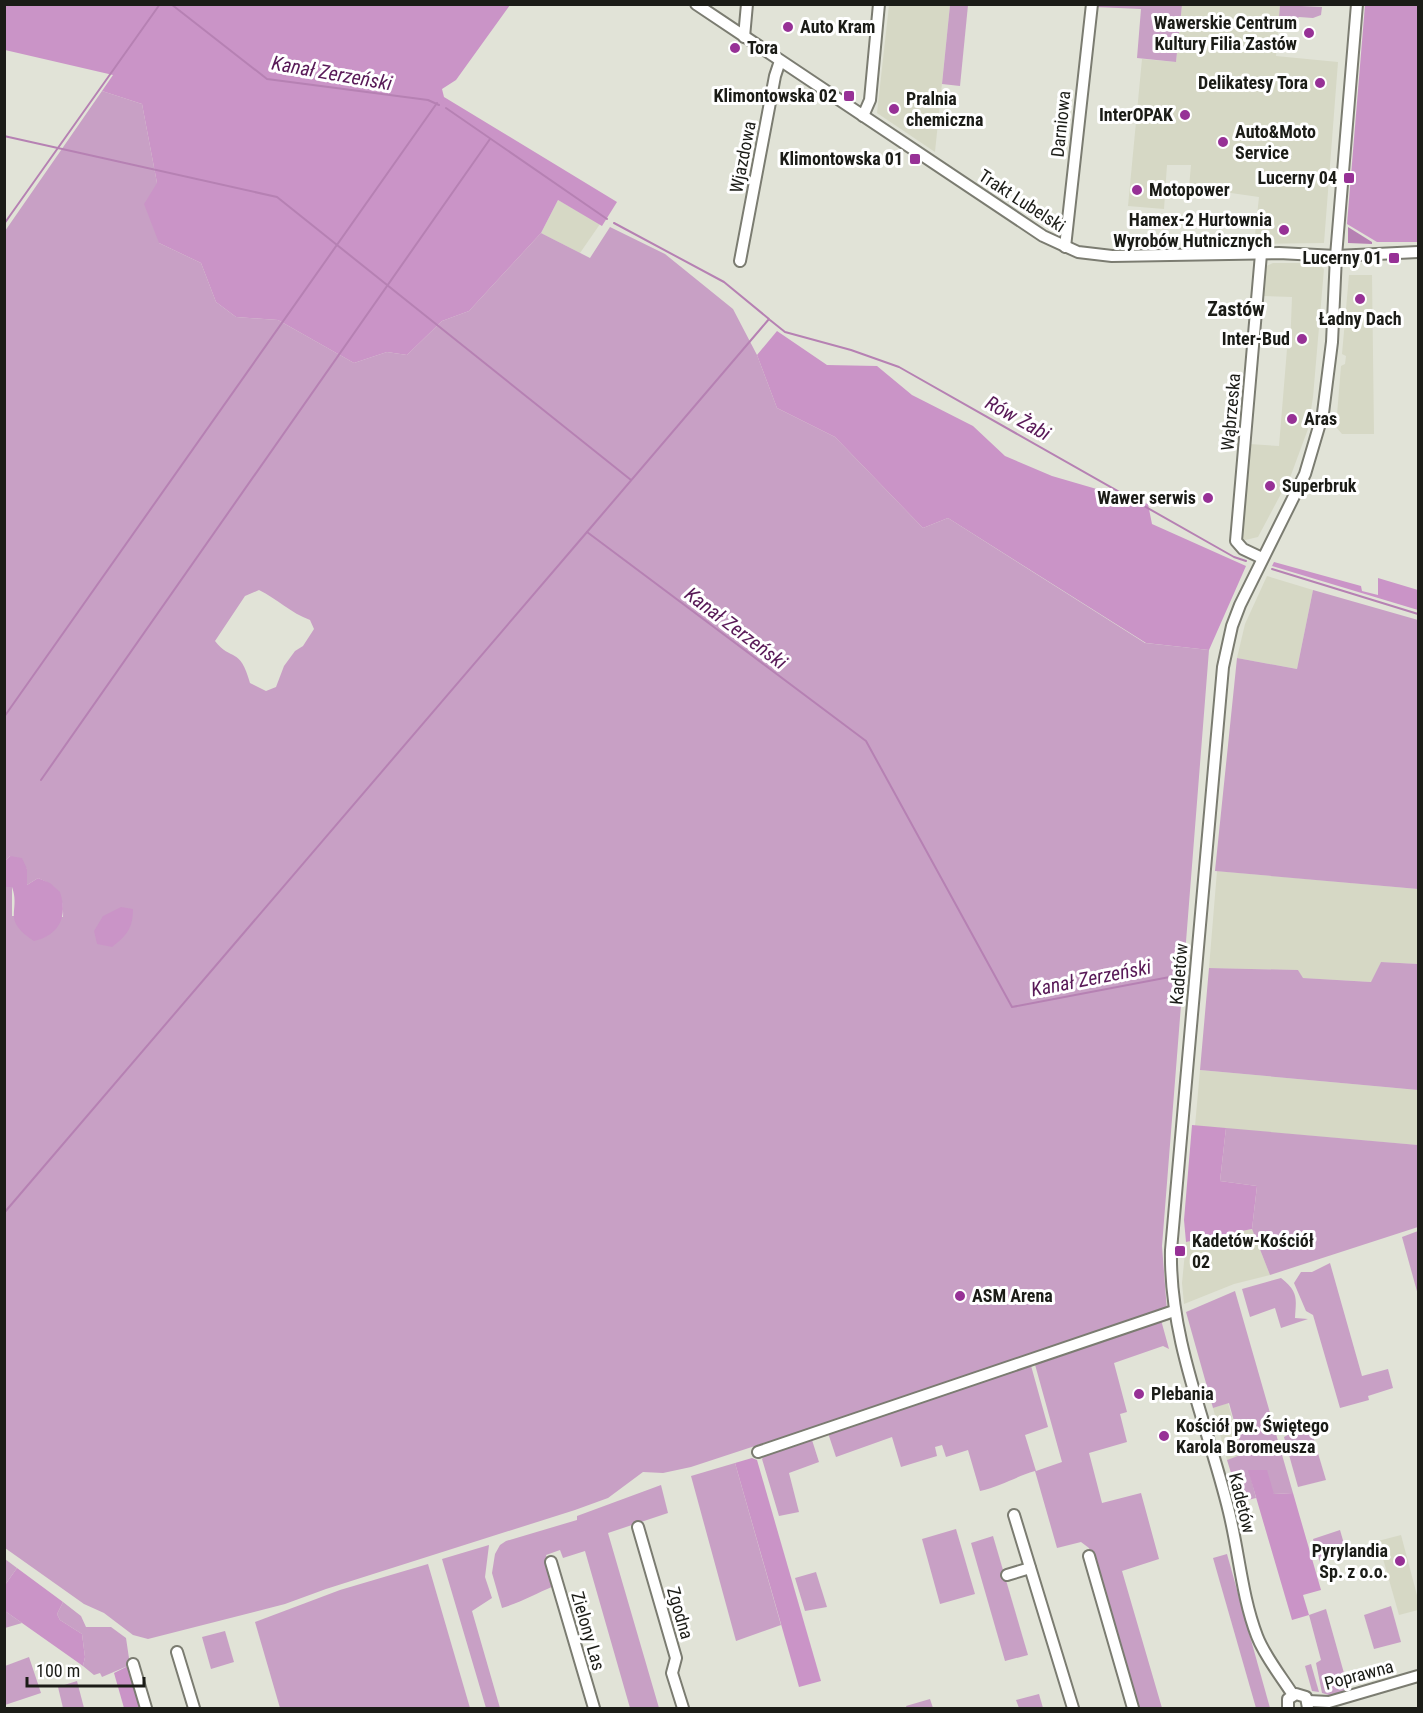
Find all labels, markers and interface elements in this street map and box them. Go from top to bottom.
place label: Wawerskie Centrum Kultury Filia Zastów [1154,12,1298,54]
place label: Auto Kram [800,16,875,37]
marker: Auto Kram [781,20,795,34]
marker: Wawerskie Centrum Kultury Filia Zastów [1302,26,1316,40]
place label: Tora [747,37,778,58]
marker: Tora [728,41,742,55]
water label: Kanał Zerzeński [270,51,395,95]
place label: Delikatesy Tora [1198,72,1308,93]
marker: Delikatesy Tora [1313,76,1327,90]
place label: Klimontowska 02 [714,85,837,106]
place label: Pralnia chemiczna [906,88,983,130]
marker: Klimontowska 02 [842,89,856,103]
street label: Darniowa [1047,90,1074,158]
marker: Pralnia chemiczna [887,102,901,116]
place label: InterOPAK [1099,104,1174,125]
marker: InterOPAK [1178,108,1192,122]
street label: Wjazdowa [725,119,760,194]
place label: Auto&Moto Service [1235,121,1316,163]
marker: Auto&Moto Service [1216,135,1230,149]
place label: Klimontowska 01 [780,148,903,169]
marker: Klimontowska 01 [908,152,922,166]
street label: Trakt Lubelski [975,165,1069,236]
place label: Lucerny 04 [1258,167,1337,188]
marker: Lucerny 04 [1342,171,1356,185]
place label: Motopower [1149,179,1230,200]
marker: Motopower [1130,183,1144,197]
place label: Hamex-2 Hurtownia Wyrobów Hutnicznych [1113,209,1272,251]
marker: Hamex-2 Hurtownia Wyrobów Hutnicznych [1277,223,1291,237]
place label: Lucerny 01 [1303,247,1382,268]
marker: Lucerny 01 [1387,251,1401,265]
marker: Ładny Dach [1353,292,1367,306]
district label: Zastów [1207,297,1265,321]
place label: Ładny Dach [1318,308,1402,329]
place label: Inter-Bud [1222,328,1290,349]
marker: Inter-Bud [1295,332,1309,346]
street label: Wąbrzeska [1217,372,1244,451]
water label: Rów Żabi [981,390,1055,446]
place label: Aras [1304,408,1337,429]
marker: Aras [1285,412,1299,426]
place label: Superbruk [1282,475,1357,496]
marker: Superbruk [1263,479,1277,493]
place label: Wawer serwis [1097,487,1196,508]
marker: Wawer serwis [1201,491,1215,505]
water label: Kanał Zerzeński [680,582,792,675]
street label: Kadetów [1165,942,1192,1006]
water label: Kanał Zerzeński [1029,954,1154,1001]
place label: Kadetów-Kościół 02 [1192,1230,1314,1272]
marker: Kadetów-Kościół 02 [1173,1244,1187,1258]
place label: ASM Arena [972,1285,1053,1306]
marker: ASM Arena [953,1289,967,1303]
place label: Plebania [1151,1383,1214,1404]
marker: Plebania [1132,1387,1146,1401]
place label: Kościół pw. Świętego Karola Boromeusza [1176,1415,1329,1457]
marker: Kościół pw. Świętego Karola Boromeusza [1157,1429,1171,1443]
street label: Kadetów [1225,1470,1260,1536]
place label: Pyrylandia Sp. z o.o. [1312,1540,1388,1582]
marker: Pyrylandia Sp. z o.o. [1393,1554,1407,1568]
street label: Zgodna [663,1584,698,1641]
street label: Zielony Las [567,1589,610,1673]
scale bar [27,1650,144,1688]
street label: Poprawna [1322,1655,1396,1694]
text: 100 m [36,1660,80,1681]

